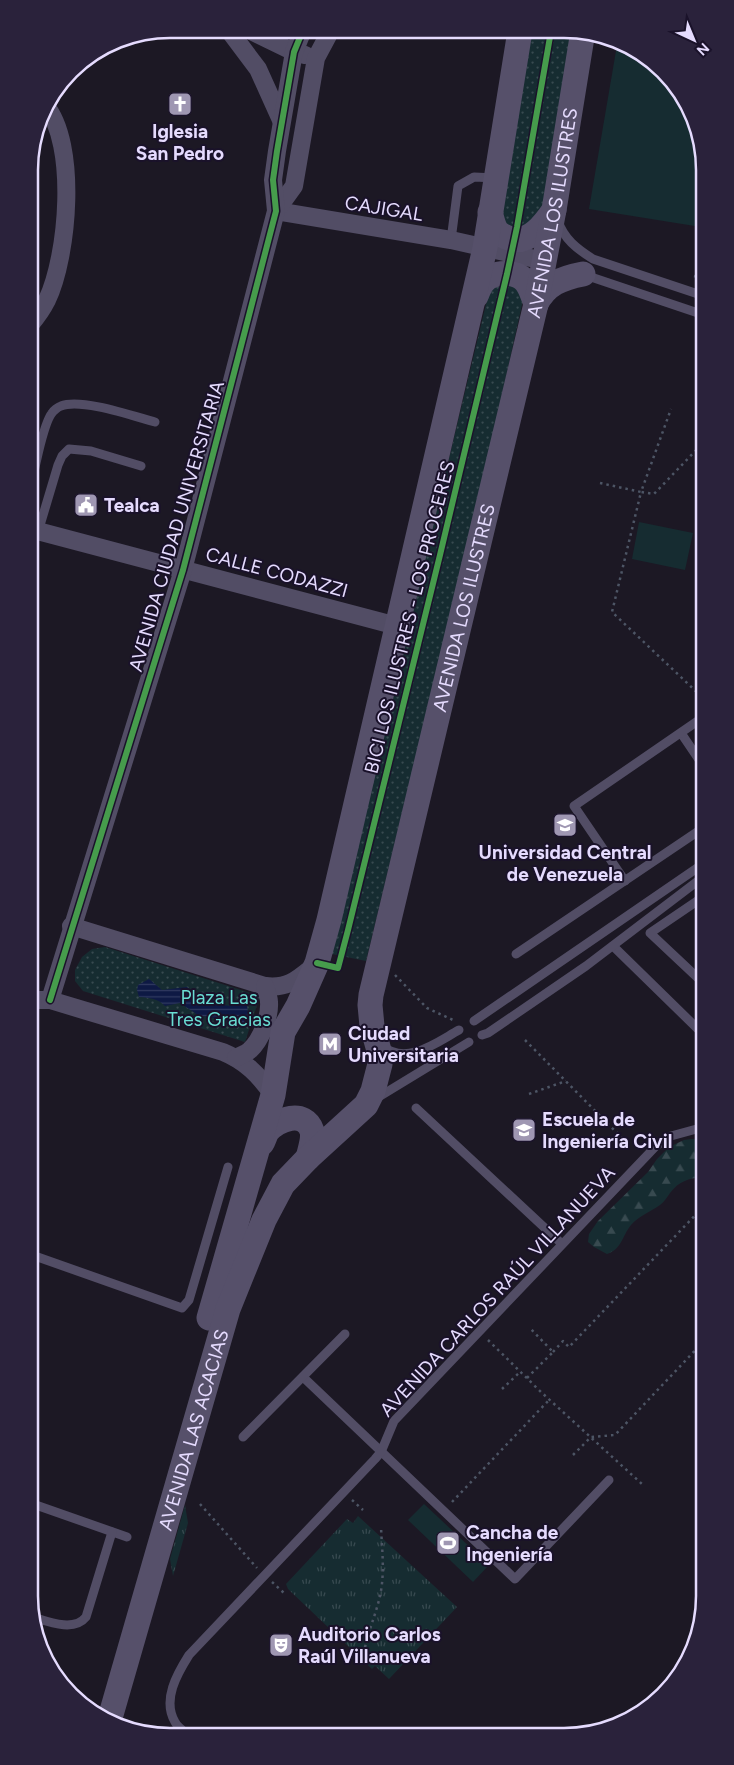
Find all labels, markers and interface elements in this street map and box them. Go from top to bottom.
north arrow [669,15,719,65]
text: N [693,39,712,59]
church icon: Iglesia San Pedro [167,91,193,117]
street label: AVENIDA LOS ILUSTRES [522,106,582,320]
place label: Iglesia San Pedro [136,120,224,165]
street label: CAJIGAL [343,191,425,226]
street label: AVENIDA CIUDAD UNIVERSITARIA [124,378,229,674]
street label: BICI LOS ILUSTRES - LOS PROCERES [359,458,460,776]
public building icon: Tealca [73,492,99,518]
place label: Tealca [104,494,160,517]
street label: AVENIDA LOS ILUSTRES [428,502,500,714]
street label: CALLE CODAZZI [203,542,350,603]
school or university icon: Universidad Central de Venezuela [552,812,578,838]
place label: Universidad Central de Venezuela [479,841,651,886]
park label: Plaza Las Tres Gracias [167,986,271,1031]
place label: Ciudad Universitaria [348,1022,459,1067]
metro station icon: Ciudad Universitaria [317,1031,343,1057]
place label: Escuela de Ingeniería Civil [542,1108,672,1153]
school or university icon: Escuela de Ingeniería Civil [511,1117,537,1143]
street label: AVENIDA CARLOS RAÚL VILLANUEVA [375,1161,620,1421]
street label: AVENIDA LAS ACACIAS [154,1327,234,1533]
place label: Cancha de Ingeniería [466,1521,559,1566]
sports icon: Cancha de Ingeniería [435,1530,461,1556]
place label: Auditorio Carlos Raúl Villanueva [298,1623,441,1668]
theatre icon: Auditorio Carlos Raúl Villanueva [268,1632,294,1658]

